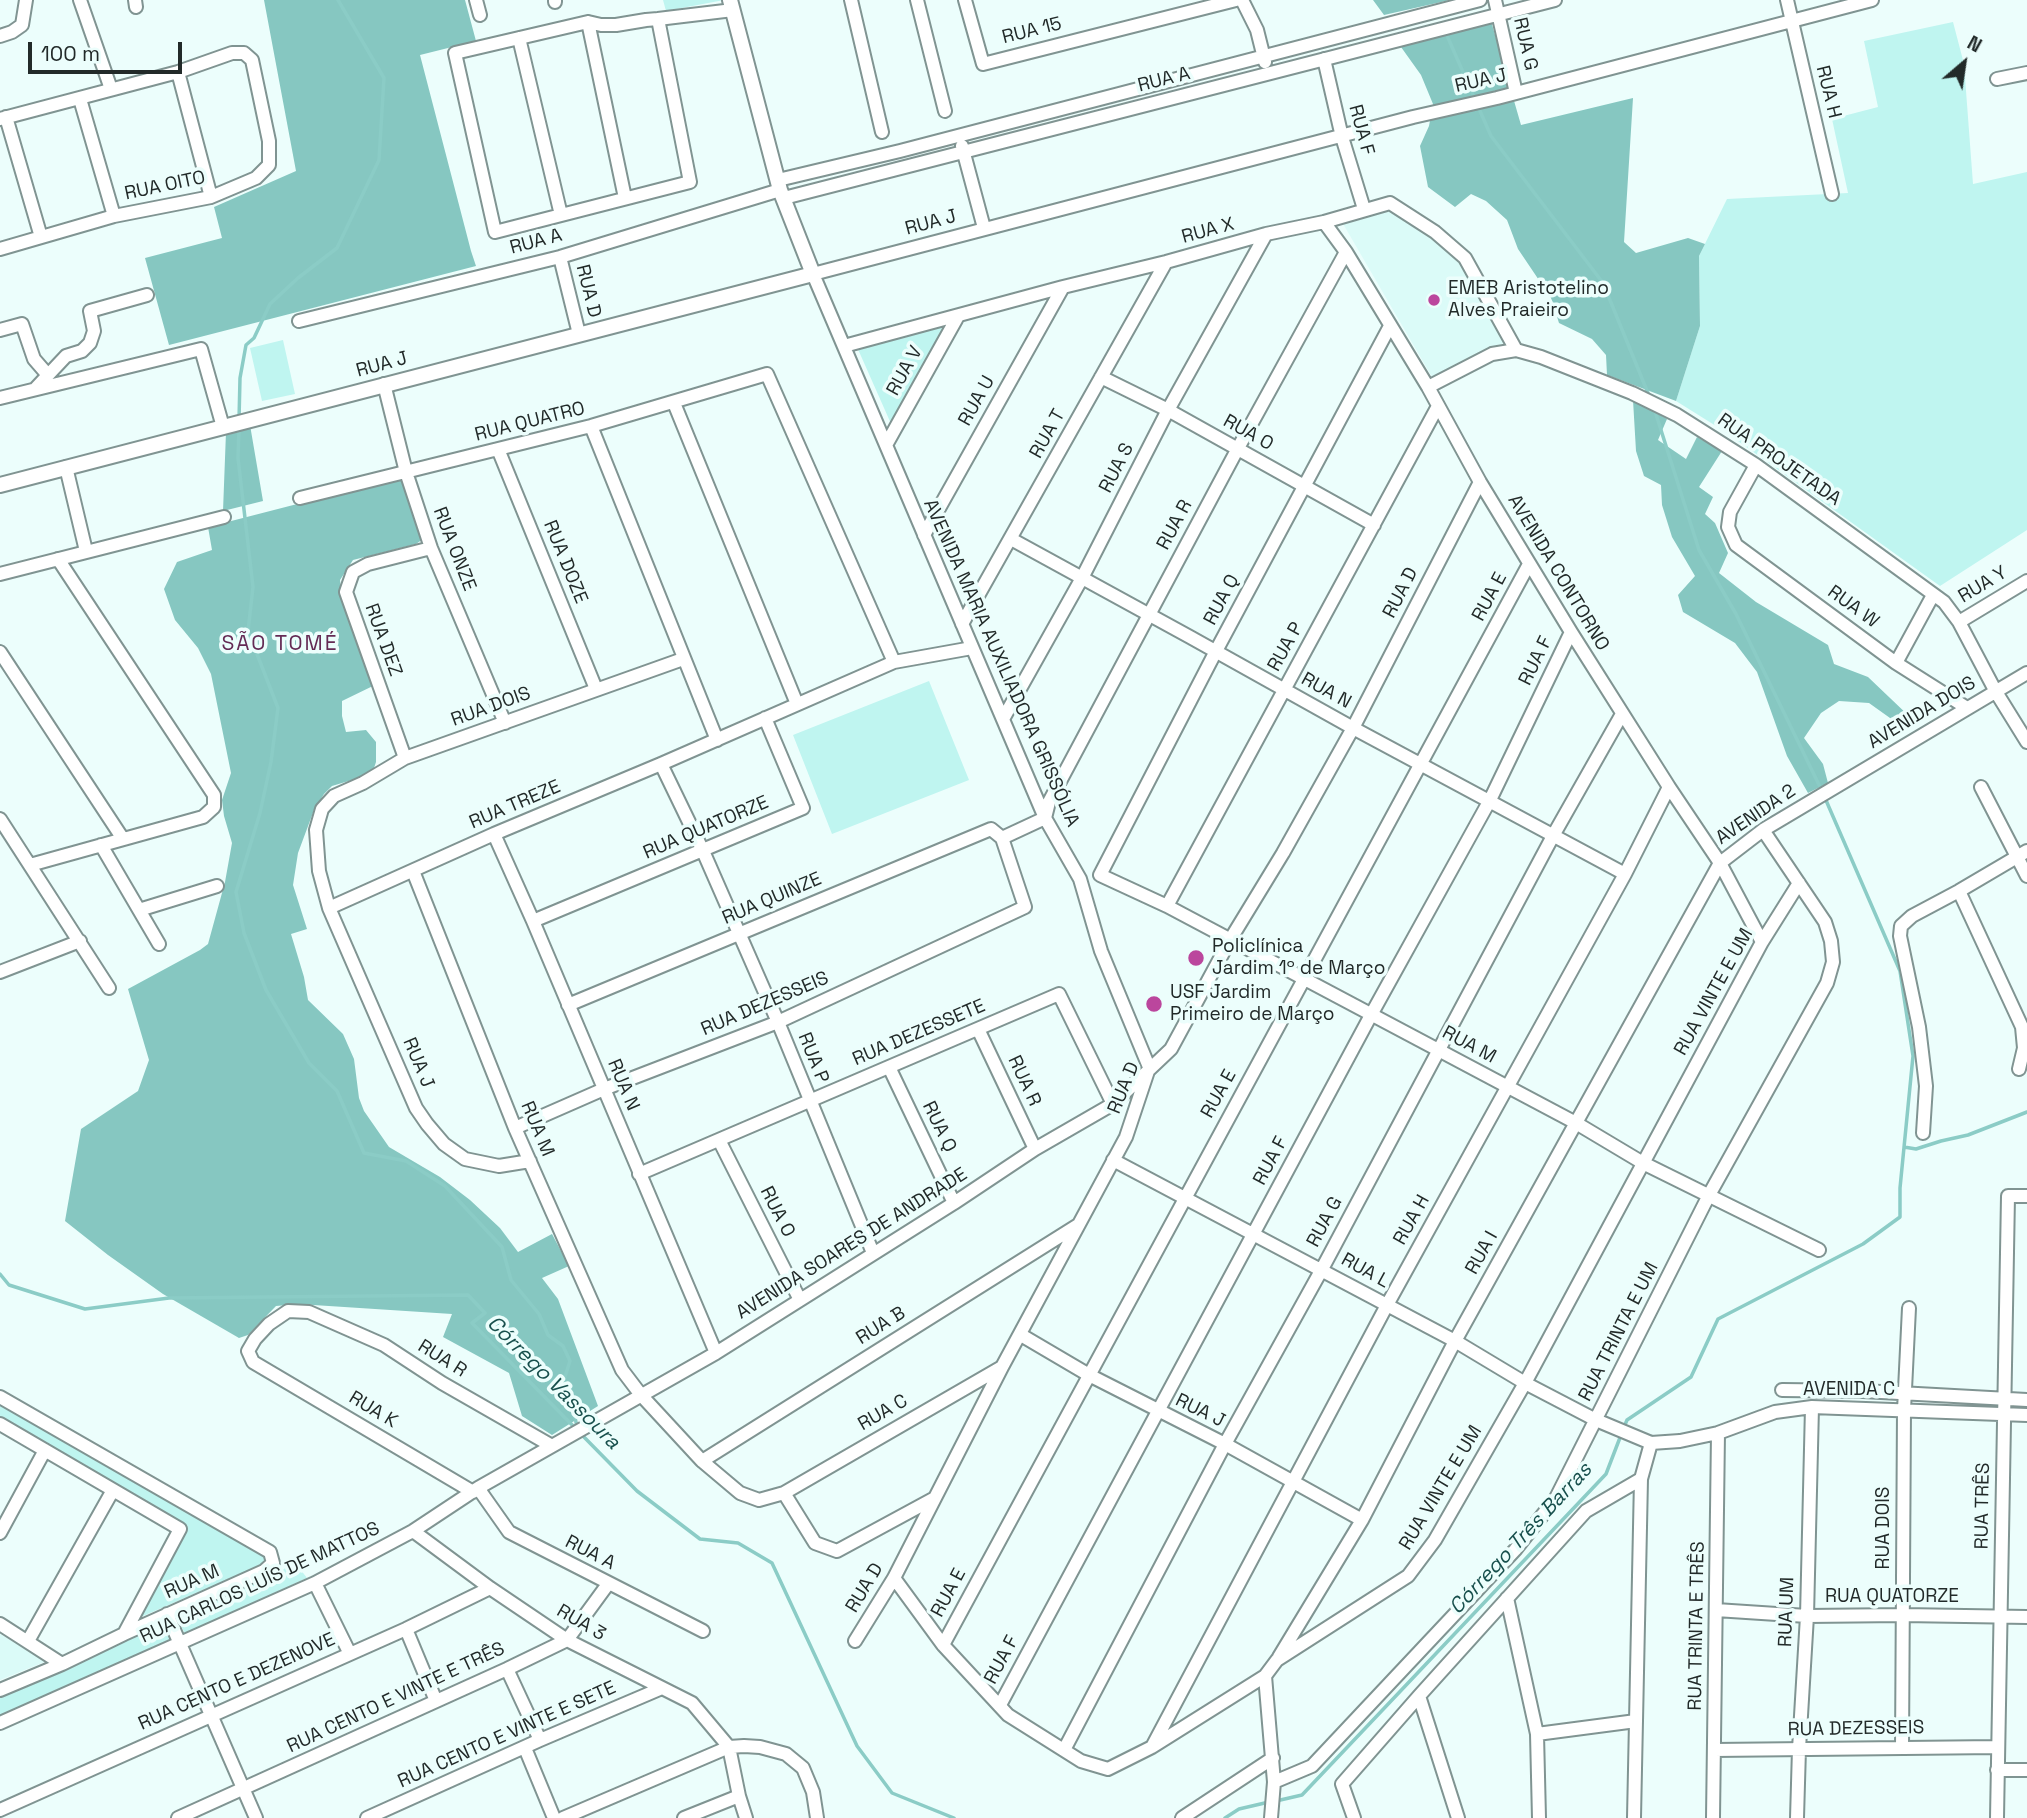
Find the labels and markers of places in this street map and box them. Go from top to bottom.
place label: EMEB Aristotelino Alves Praieiro [1448,278,1609,322]
marker: EMEB Aristotelino Alves Praieiro [1426,292,1442,308]
place label: Policlínica Jardim 1º de Março [1212,936,1385,980]
marker: Policlínica Jardim 1º de Março [1186,948,1206,968]
place label: USF Jardim Primeiro de Março [1170,982,1335,1026]
marker: USF Jardim Primeiro de Março [1144,994,1164,1014]

